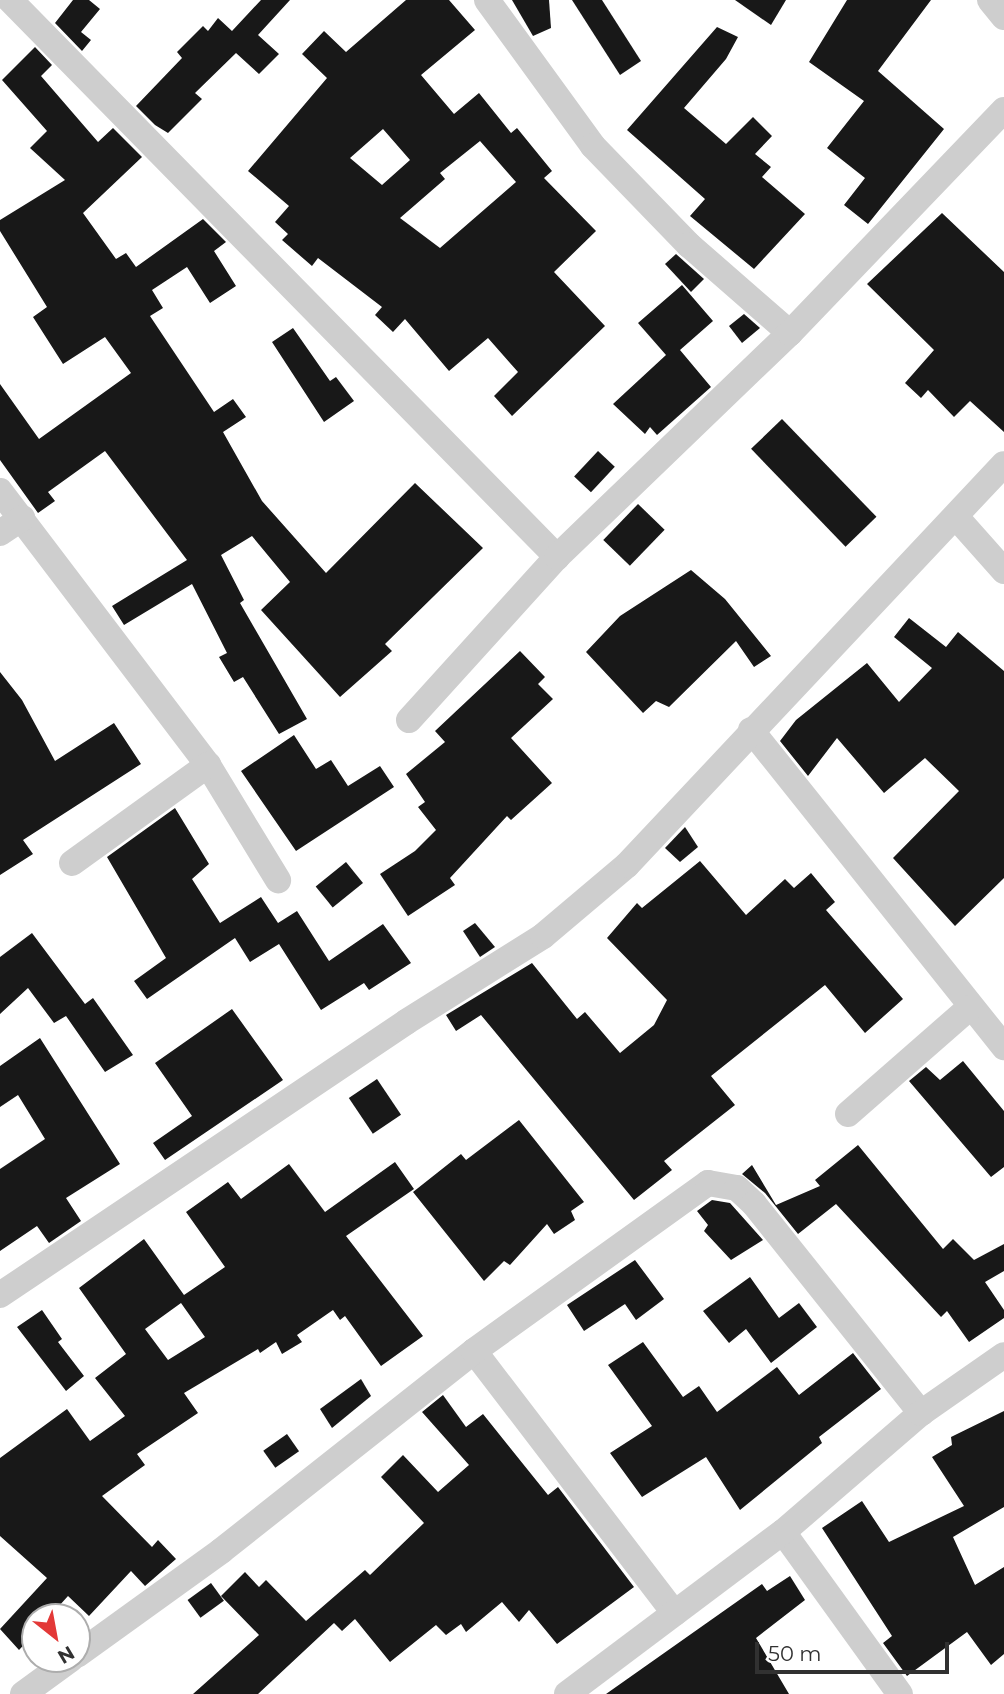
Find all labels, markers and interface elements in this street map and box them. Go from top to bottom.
north arrow [21,1603,91,1673]
scale bar [759,1628,953,1672]
text: N [54,1641,79,1669]
text: 50 m [768,1641,822,1666]

